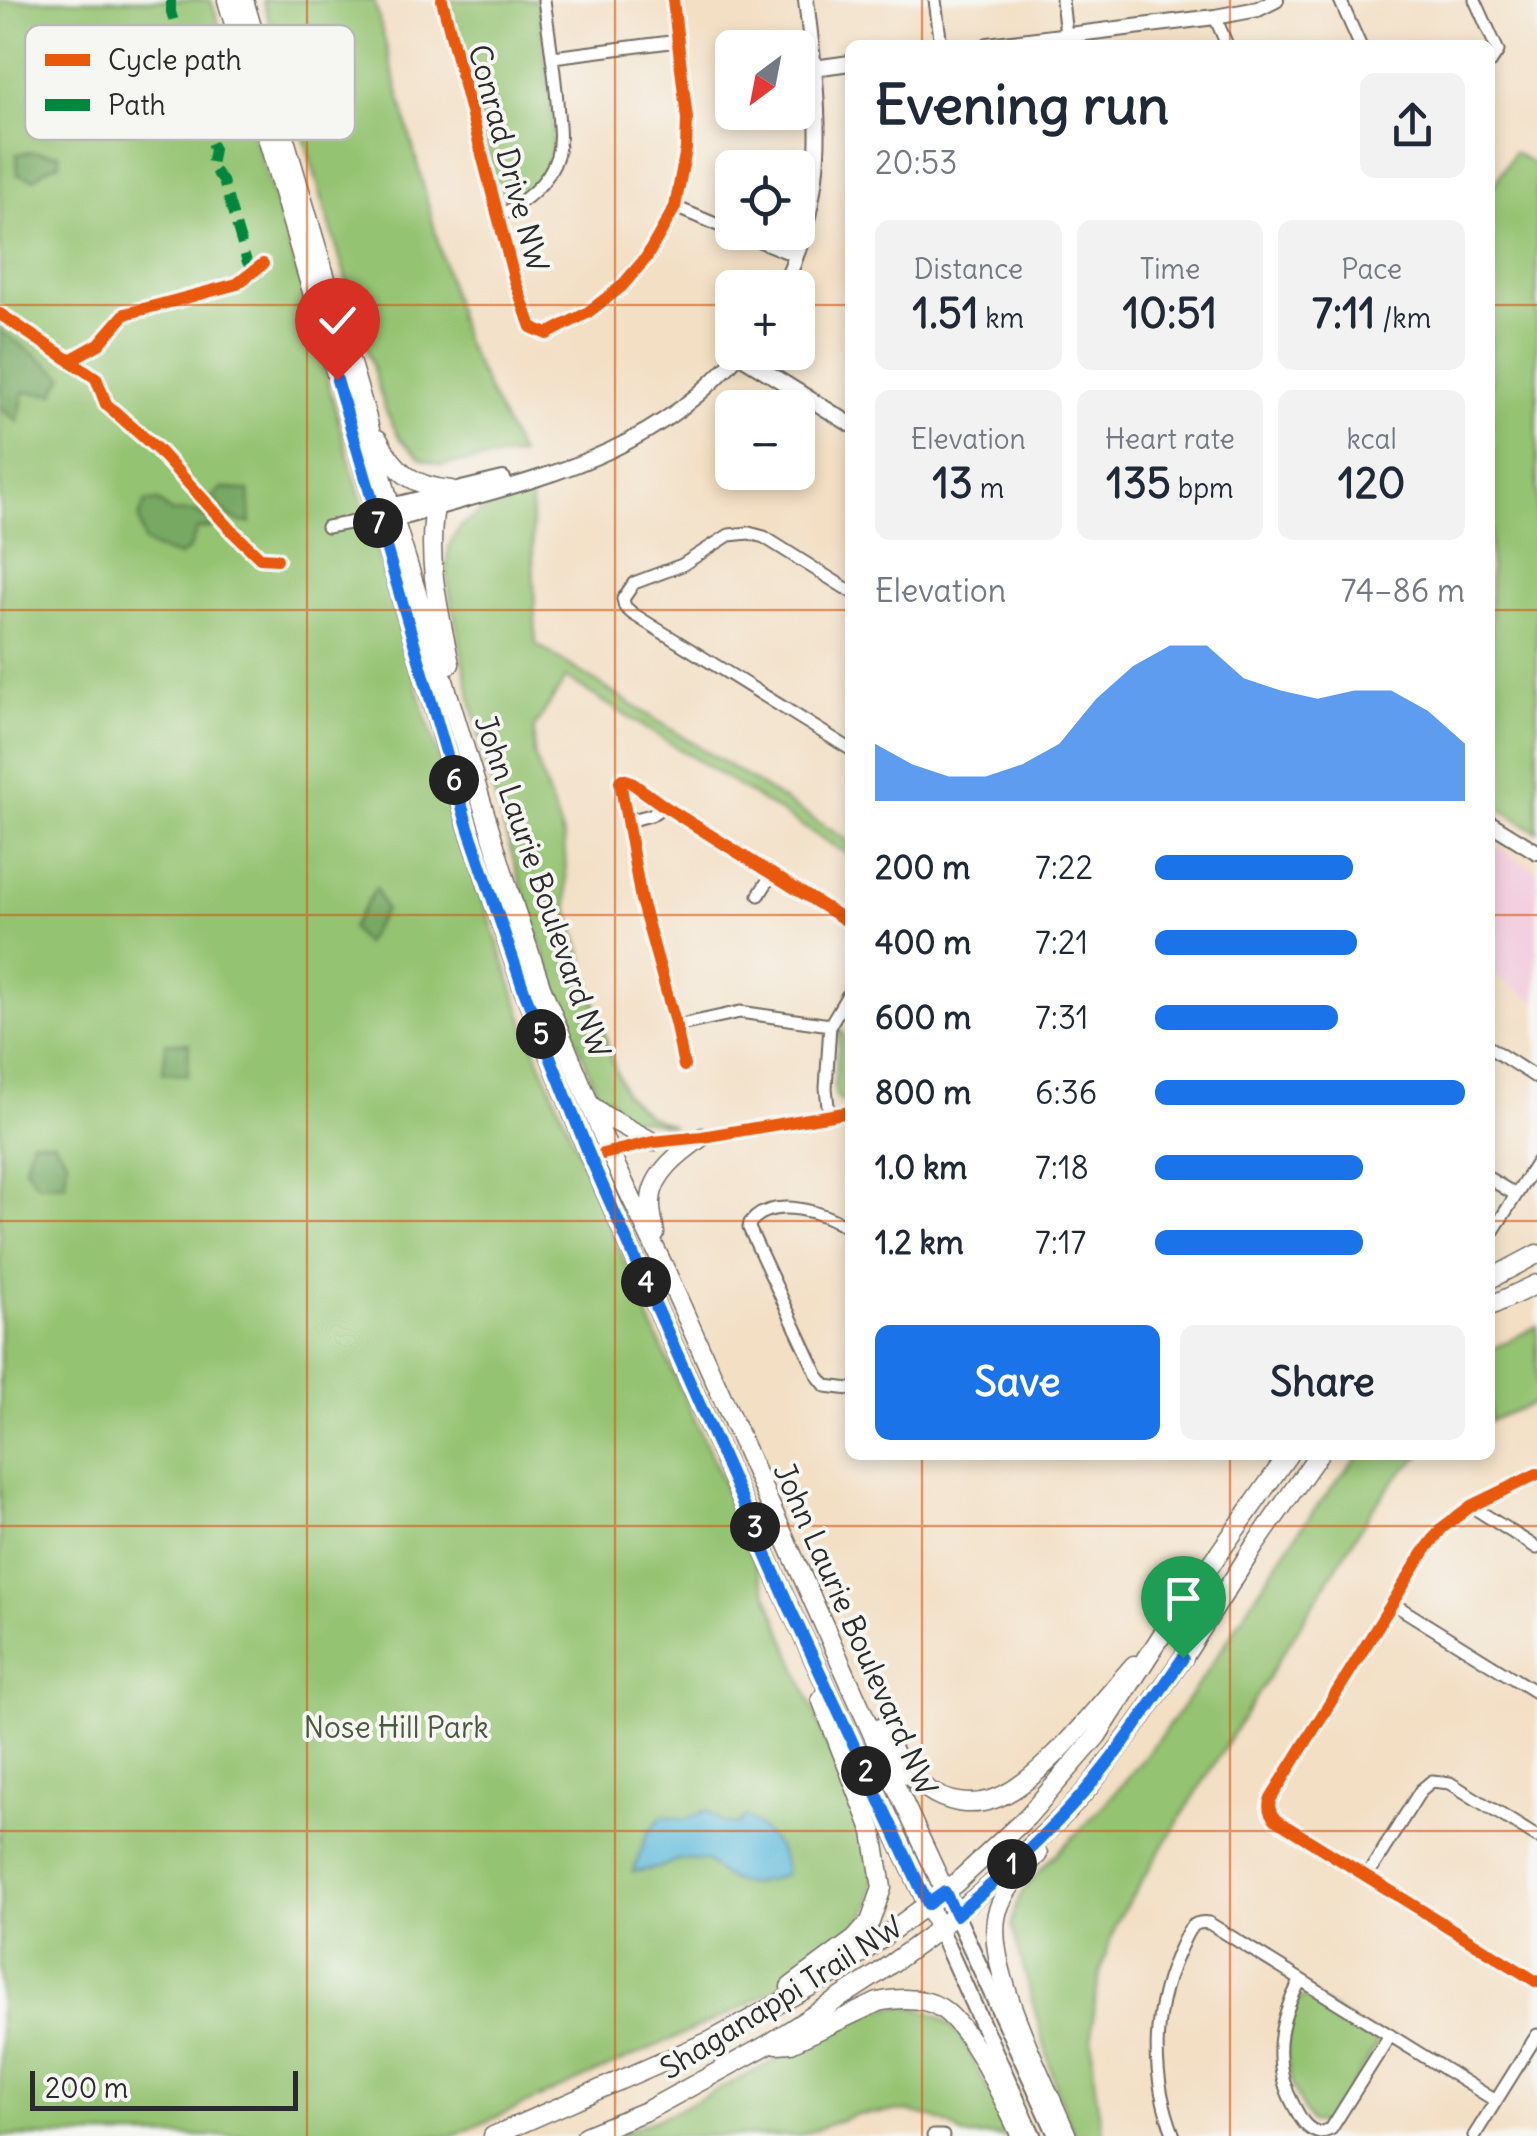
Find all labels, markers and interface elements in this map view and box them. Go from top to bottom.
legend [25,25,355,140]
north arrow [715,30,815,130]
map controls [715,30,815,490]
street label: Conrad Drive NW [460,40,558,276]
text: Cycle path [108,42,242,78]
text: Evening run [875,70,1169,139]
button: share [1360,73,1465,178]
text: Path [108,87,166,123]
text: 20:53 [875,142,957,183]
button: locate [715,150,815,250]
text: Distance [914,251,1023,287]
text: Time [1140,251,1200,287]
text: Pace [1341,251,1402,287]
button: + [715,270,815,370]
pin [295,278,380,381]
text: 1.51 [912,287,979,339]
text: 10:51 [1123,287,1217,339]
text: 7:11 [1312,287,1376,339]
icon: check [310,293,365,348]
text: km [979,300,1024,336]
text: /km [1376,300,1431,336]
button: − [715,390,815,490]
text: Elevation [911,421,1026,457]
text: Heart rate [1105,421,1235,457]
text: kcal [1346,421,1397,457]
text: 13 [932,457,973,509]
text: 135 [1106,457,1171,509]
text: 120 [1338,457,1405,509]
text: m [973,470,1004,506]
text: bpm [1171,470,1234,506]
pin: 7 [353,498,403,548]
text: 7 [371,505,385,541]
text: Elevation [875,570,1006,611]
text: 74–86 m [1341,570,1465,611]
street label: John Laurie Boulevard NW [466,710,620,1062]
pin: 6 [429,755,479,805]
text: 6 [446,762,462,798]
text: 200 m [875,847,970,888]
text: 7:22 [1035,847,1093,888]
text: 400 m [875,922,971,963]
text: 7:21 [1035,922,1088,963]
text: 600 m [875,997,971,1038]
text: 7:31 [1035,997,1088,1038]
pin: 5 [516,1009,566,1059]
text: 5 [533,1016,549,1052]
text: 800 m [875,1072,971,1113]
text: 6:36 [1035,1072,1097,1113]
text: 1.0 km [875,1147,967,1188]
text: 7:18 [1035,1147,1089,1188]
text: 1.2 km [875,1222,964,1263]
text: 7:17 [1035,1222,1086,1263]
pin: 4 [621,1257,671,1307]
text: 4 [638,1264,654,1300]
button: Save [875,1325,1160,1440]
button: Share [1180,1325,1465,1440]
street label: John Laurie Boulevard NW [765,1457,947,1801]
pin: 3 [730,1502,780,1552]
text: 3 [747,1509,763,1545]
pin [1141,1556,1226,1659]
icon: arrive [1156,1571,1211,1626]
park label: Nose Hill Park [303,1708,489,1746]
pin: 2 [841,1746,891,1796]
text: 2 [858,1753,874,1789]
pin: 1 [987,1839,1037,1889]
text: 1 [1006,1846,1018,1882]
street label: Shaganappi Trail NW [653,1907,909,2087]
scale bar [30,2066,298,2110]
text: 200 m [45,2070,128,2106]

